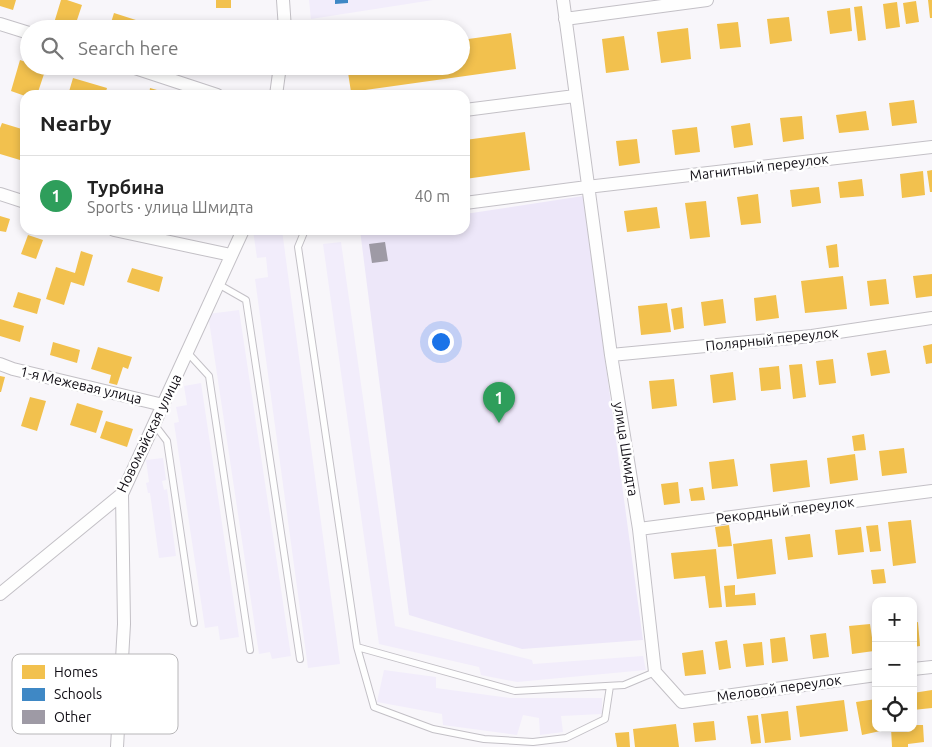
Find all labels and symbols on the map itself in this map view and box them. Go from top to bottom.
street label: Магнитный переулок [689,151,829,183]
street label: Полярный переулок [705,324,839,354]
your location [428,329,454,355]
street label: 1-я Межевая улица [19,363,143,407]
street label: Новомайская улица [113,371,185,495]
pin: 1 [483,382,515,423]
street label: улица Шмидта [611,401,641,497]
street label: Рекордный переулок [715,494,855,526]
legend [12,654,178,734]
text: Homes [54,664,98,680]
street label: Меловой переулок [716,671,842,705]
text: Schools [54,686,102,702]
text: Other [54,709,92,725]

